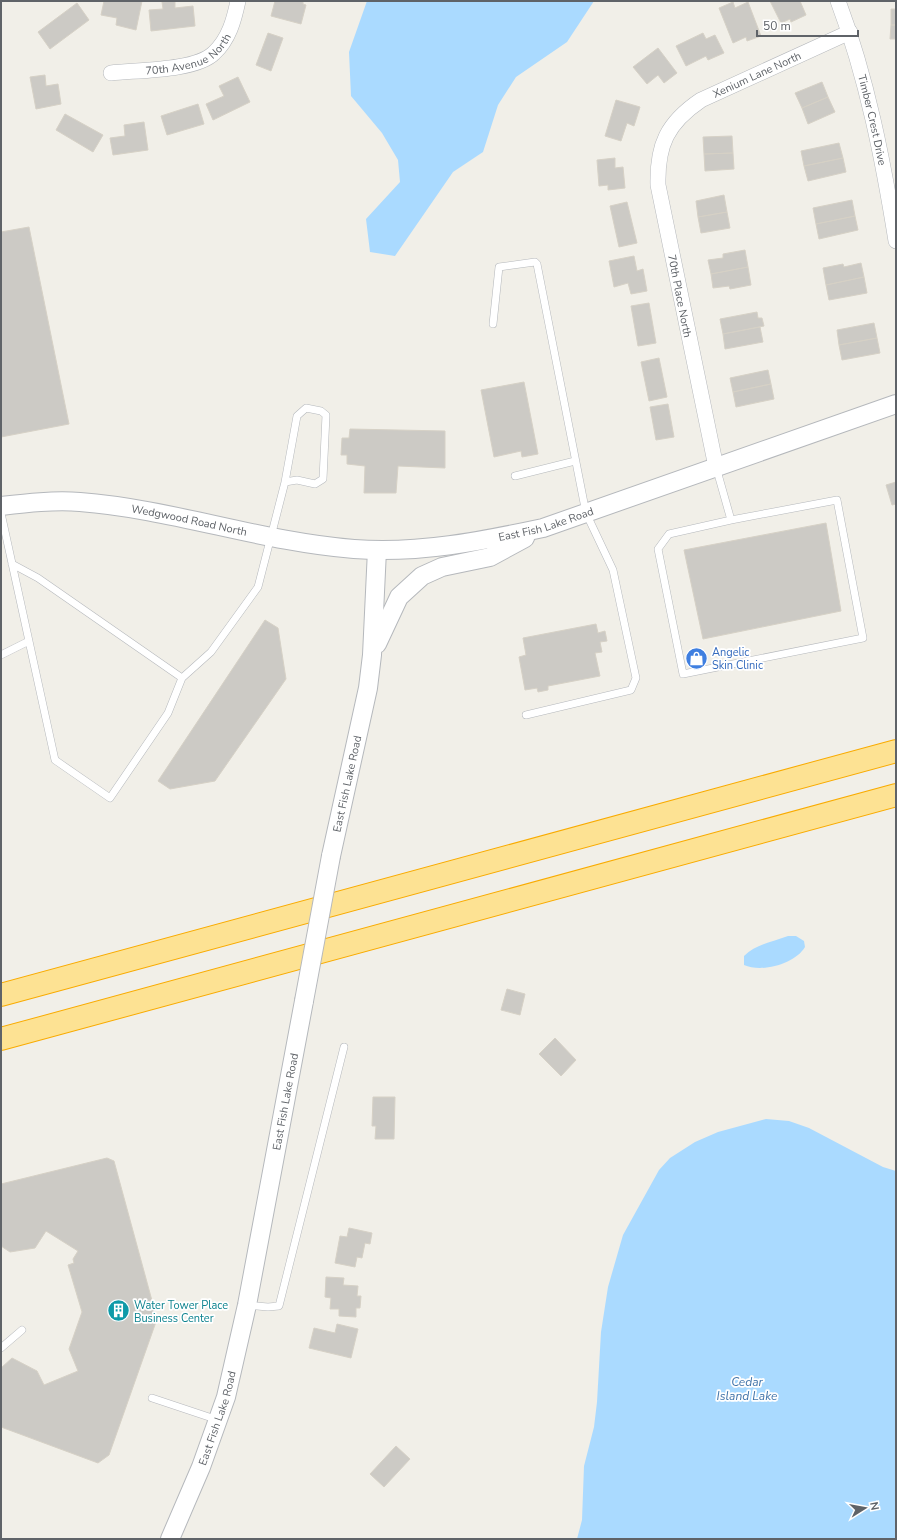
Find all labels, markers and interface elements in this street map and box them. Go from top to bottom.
scale bar [757,12,858,38]
text: 50 m [763,18,791,34]
street label: 70th Avenue North [145,31,235,78]
street label: Xenium Lane North [711,48,804,102]
street label: Timber Crest Drive [854,73,890,167]
street label: 70th Place North [664,253,695,339]
street label: Wedgwood Road North [130,501,248,540]
street label: East Fish Lake Road [497,504,596,545]
shop icon: Angelic Skin Clinic [683,645,709,671]
place label: Angelic Skin Clinic [712,645,763,673]
street label: East Fish Lake Road [329,734,365,834]
street label: East Fish Lake Road [269,1052,302,1152]
building icon: Water Tower Place Business Center [105,1298,131,1324]
place label: Water Tower Place Business Center [134,1298,228,1326]
street label: East Fish Lake Road [195,1370,240,1468]
water label: Cedar Island Lake [717,1374,778,1404]
north arrow [845,1488,885,1528]
text: N [866,1501,882,1512]

